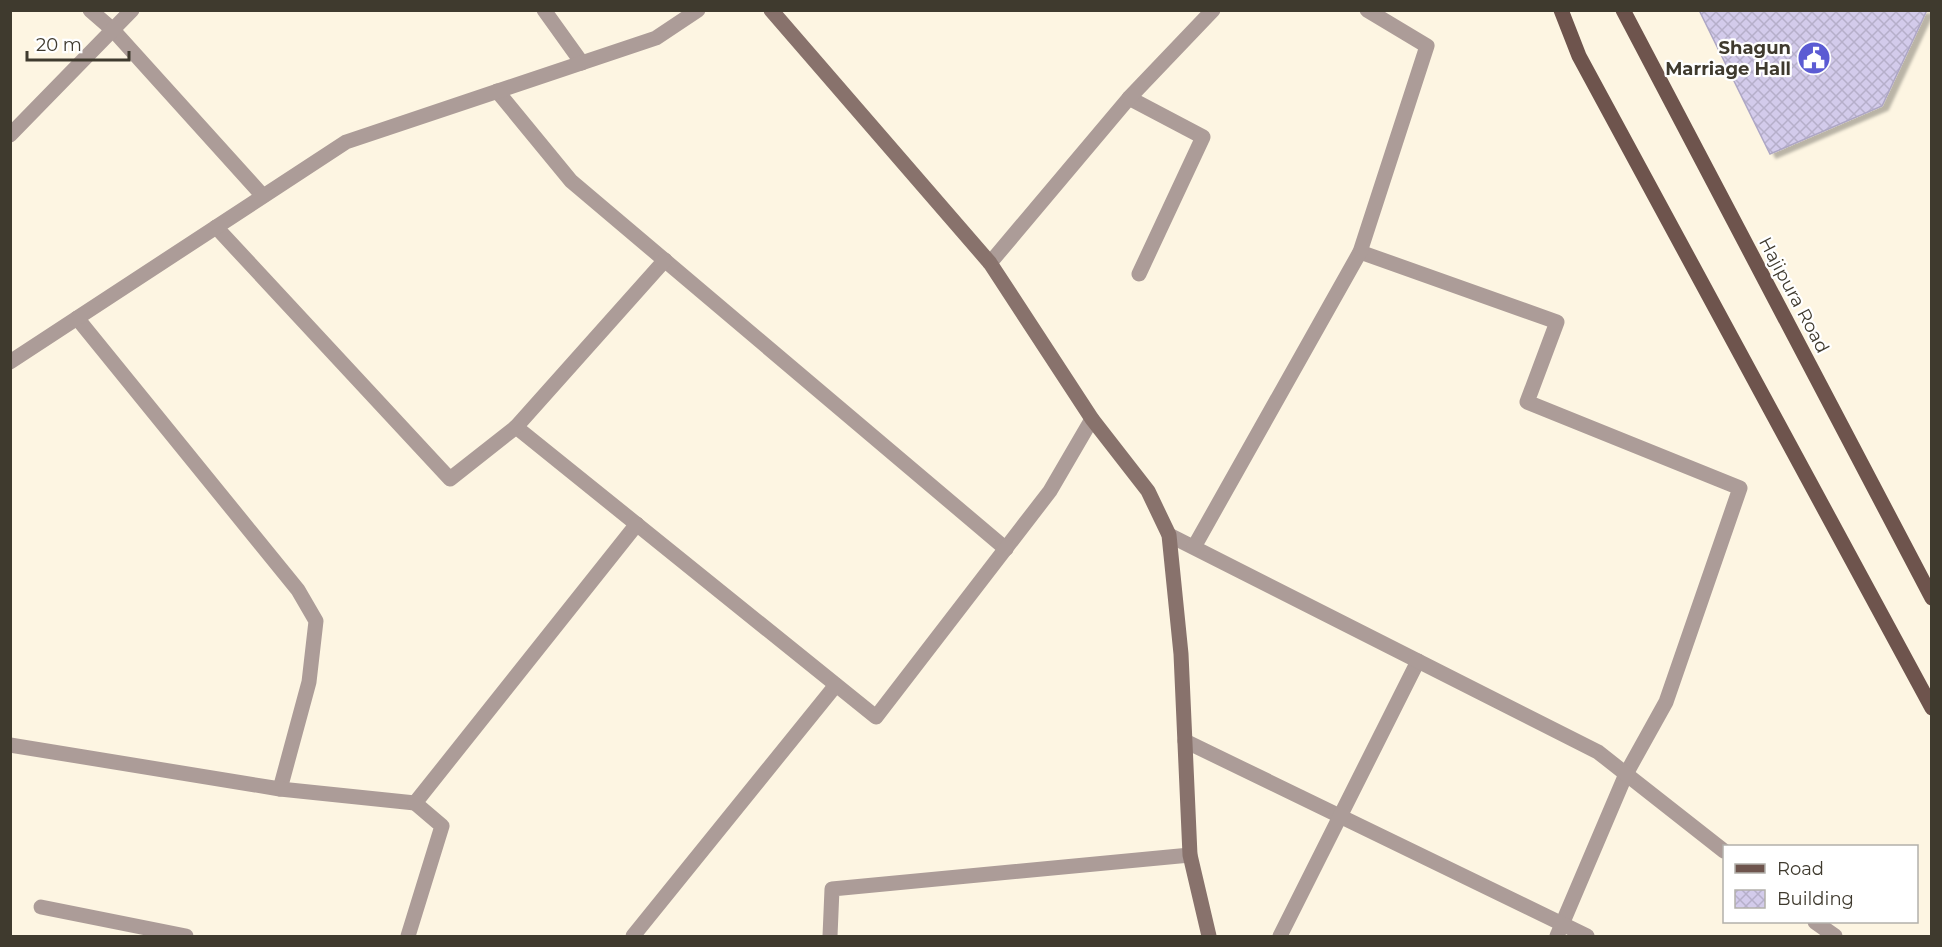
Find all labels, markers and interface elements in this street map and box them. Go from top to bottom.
scale bar [27,24,129,62]
text: 20 m [36,34,82,56]
place label: Shagun Marriage Hall [1665,37,1791,80]
public building icon: Shagun Marriage Hall [1796,40,1832,76]
street label: Hajipura Road [1754,233,1834,357]
legend [1723,845,1918,923]
text: Road [1777,858,1824,880]
text: Building [1777,888,1854,910]

